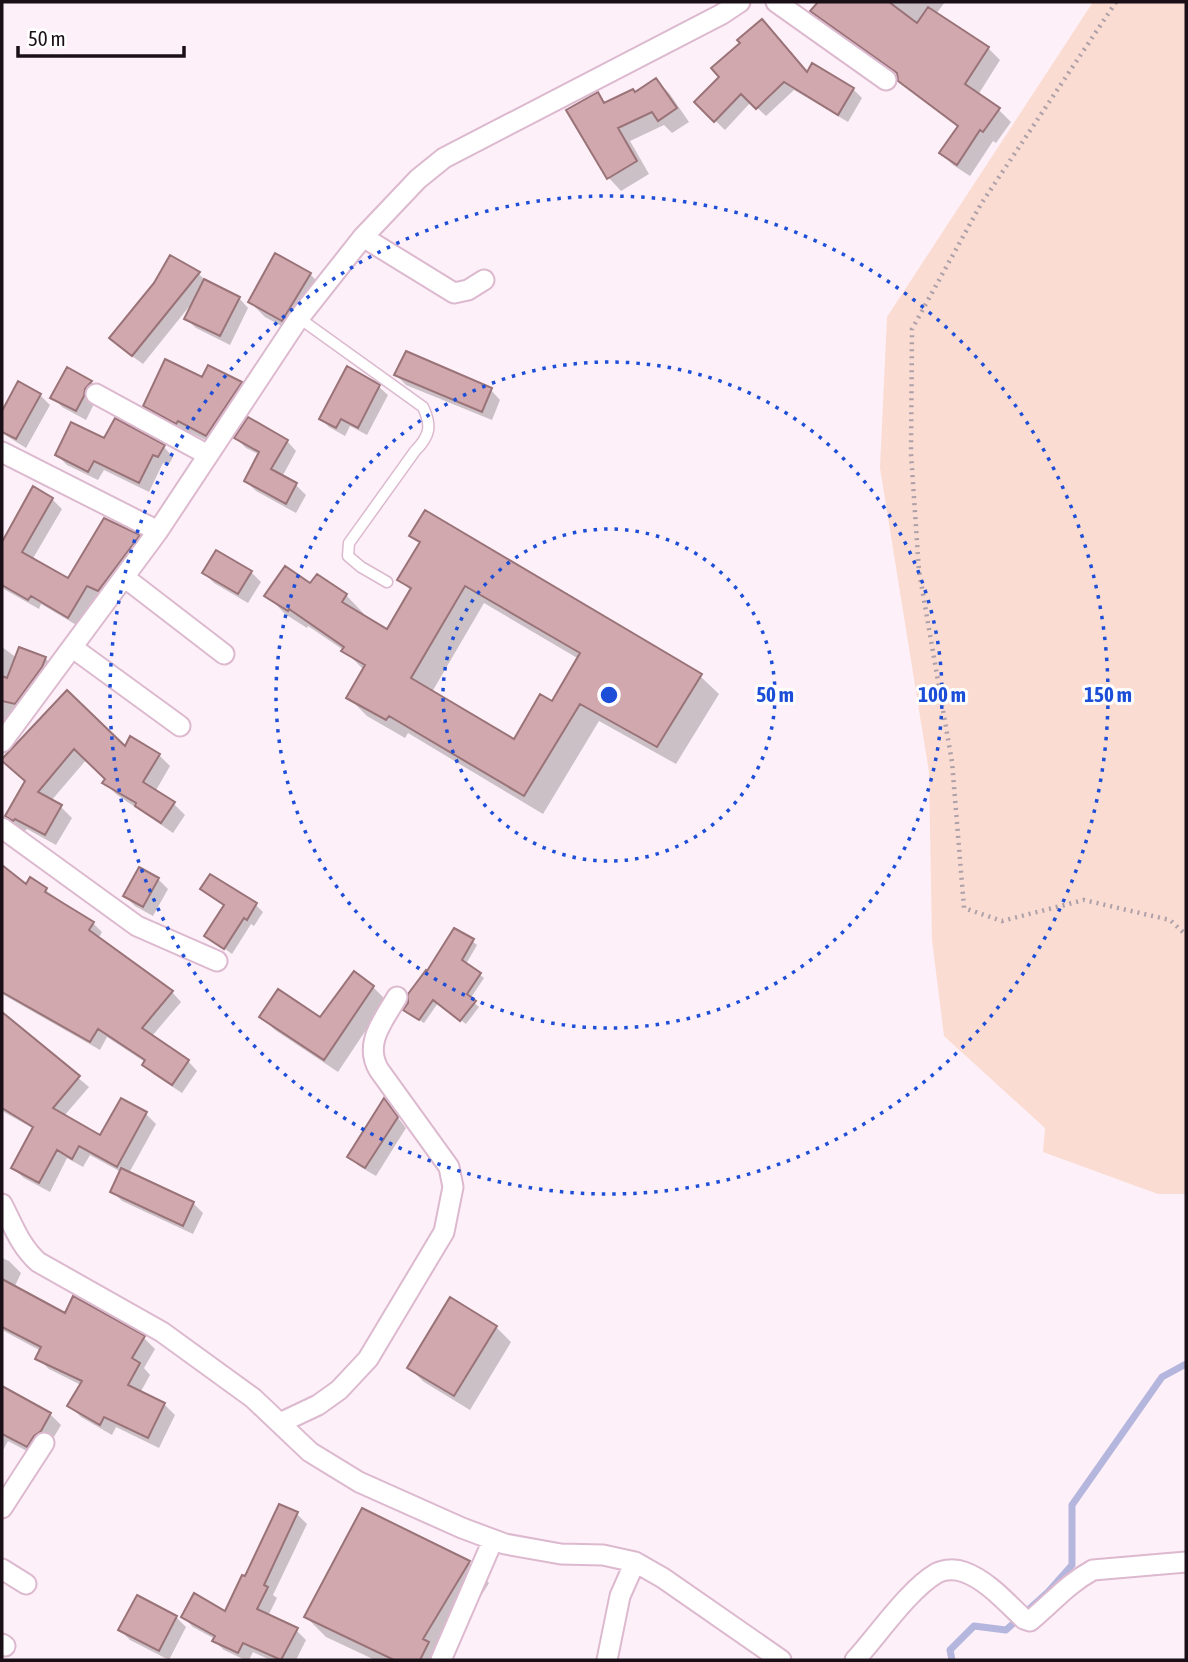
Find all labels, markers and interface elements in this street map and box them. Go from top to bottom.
scale bar [18,14,184,58]
text: 50 m [28,26,66,50]
text: 50 m [756,682,794,706]
text: 100 m [918,682,966,706]
text: 150 m [1084,682,1132,706]
centre of rings [597,683,621,707]

